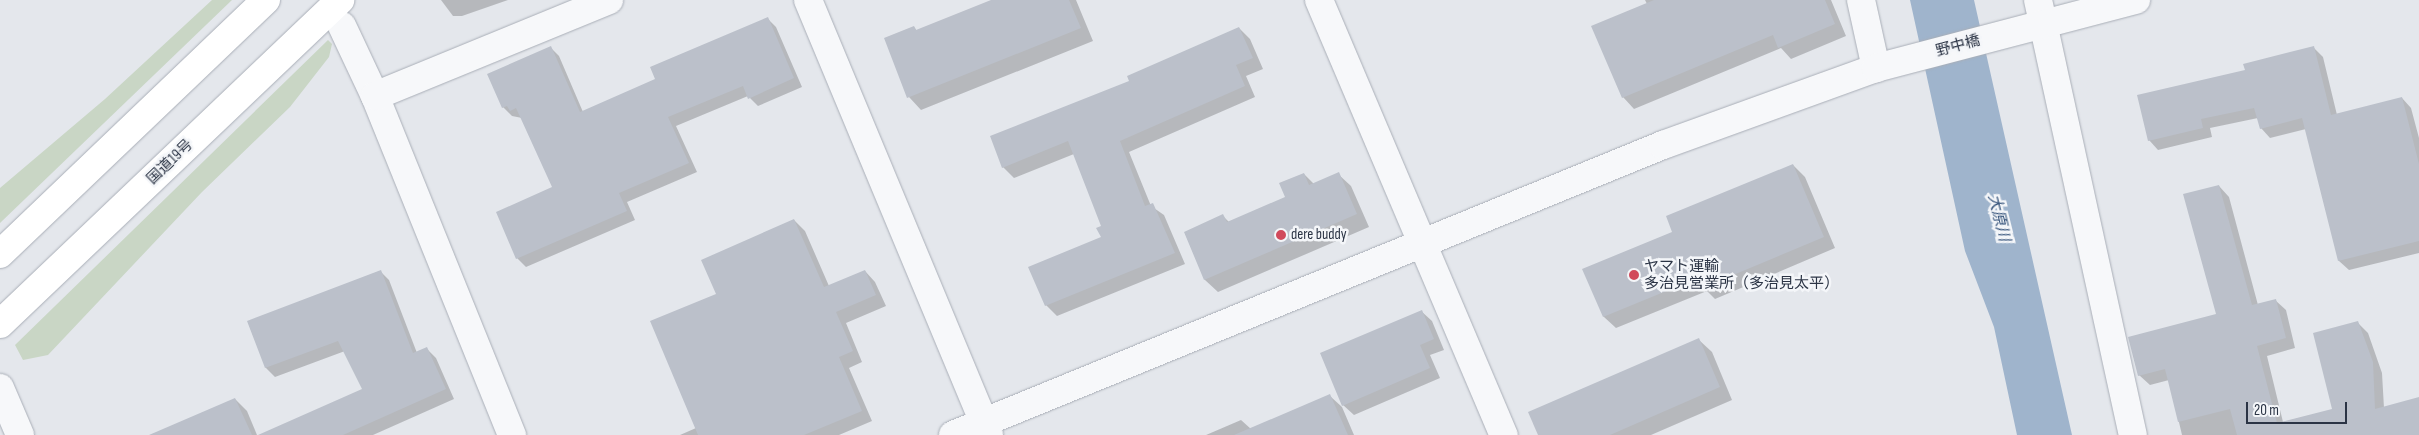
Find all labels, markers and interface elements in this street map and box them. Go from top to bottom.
street label: 野中橋 [1934,31,1982,61]
street label: 国道19号 [143,136,197,188]
water label: 大原川 [1983,192,2013,244]
place label: dere buddy [1291,226,1347,244]
marker: dere buddy [1275,229,1287,241]
place label: ヤマト運輸 多治見営業所（多治見太平） [1644,257,1839,292]
marker: ヤマト運輸 多治見営業所（多治見太平） [1628,269,1640,281]
scale bar [2249,392,2350,424]
text: 20 m [2254,401,2279,420]

